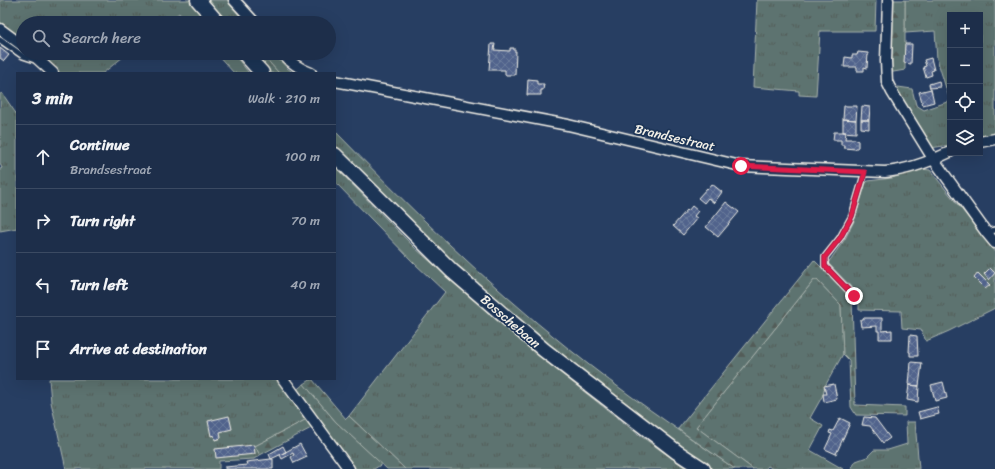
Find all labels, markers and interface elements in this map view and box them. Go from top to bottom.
map controls [947,12,983,156]
button: + [947,12,983,48]
search box [16,16,336,60]
text: Search here [62,25,141,51]
icon: search [30,27,52,49]
button: − [947,48,983,84]
text: 3 min [32,83,73,113]
button: locate [947,84,983,120]
text: Walk · 210 m [248,87,320,110]
street label: Brandsestraat [632,117,718,158]
button: layers [947,120,983,156]
text: Continue [70,132,130,158]
text: 100 m [285,145,320,168]
icon: ahead [32,146,54,168]
route start [732,157,750,175]
text: Brandsestraat [70,158,152,181]
text: Turn right [70,208,135,234]
text: 70 m [291,209,320,232]
icon: right [32,210,54,232]
text: Turn left [70,272,128,298]
text: 40 m [290,273,320,296]
icon: left [32,274,54,296]
route end [845,287,863,305]
street label: Bosschebaan [475,288,546,354]
text: Arrive at destination [70,336,207,362]
icon: arrive [32,338,54,360]

